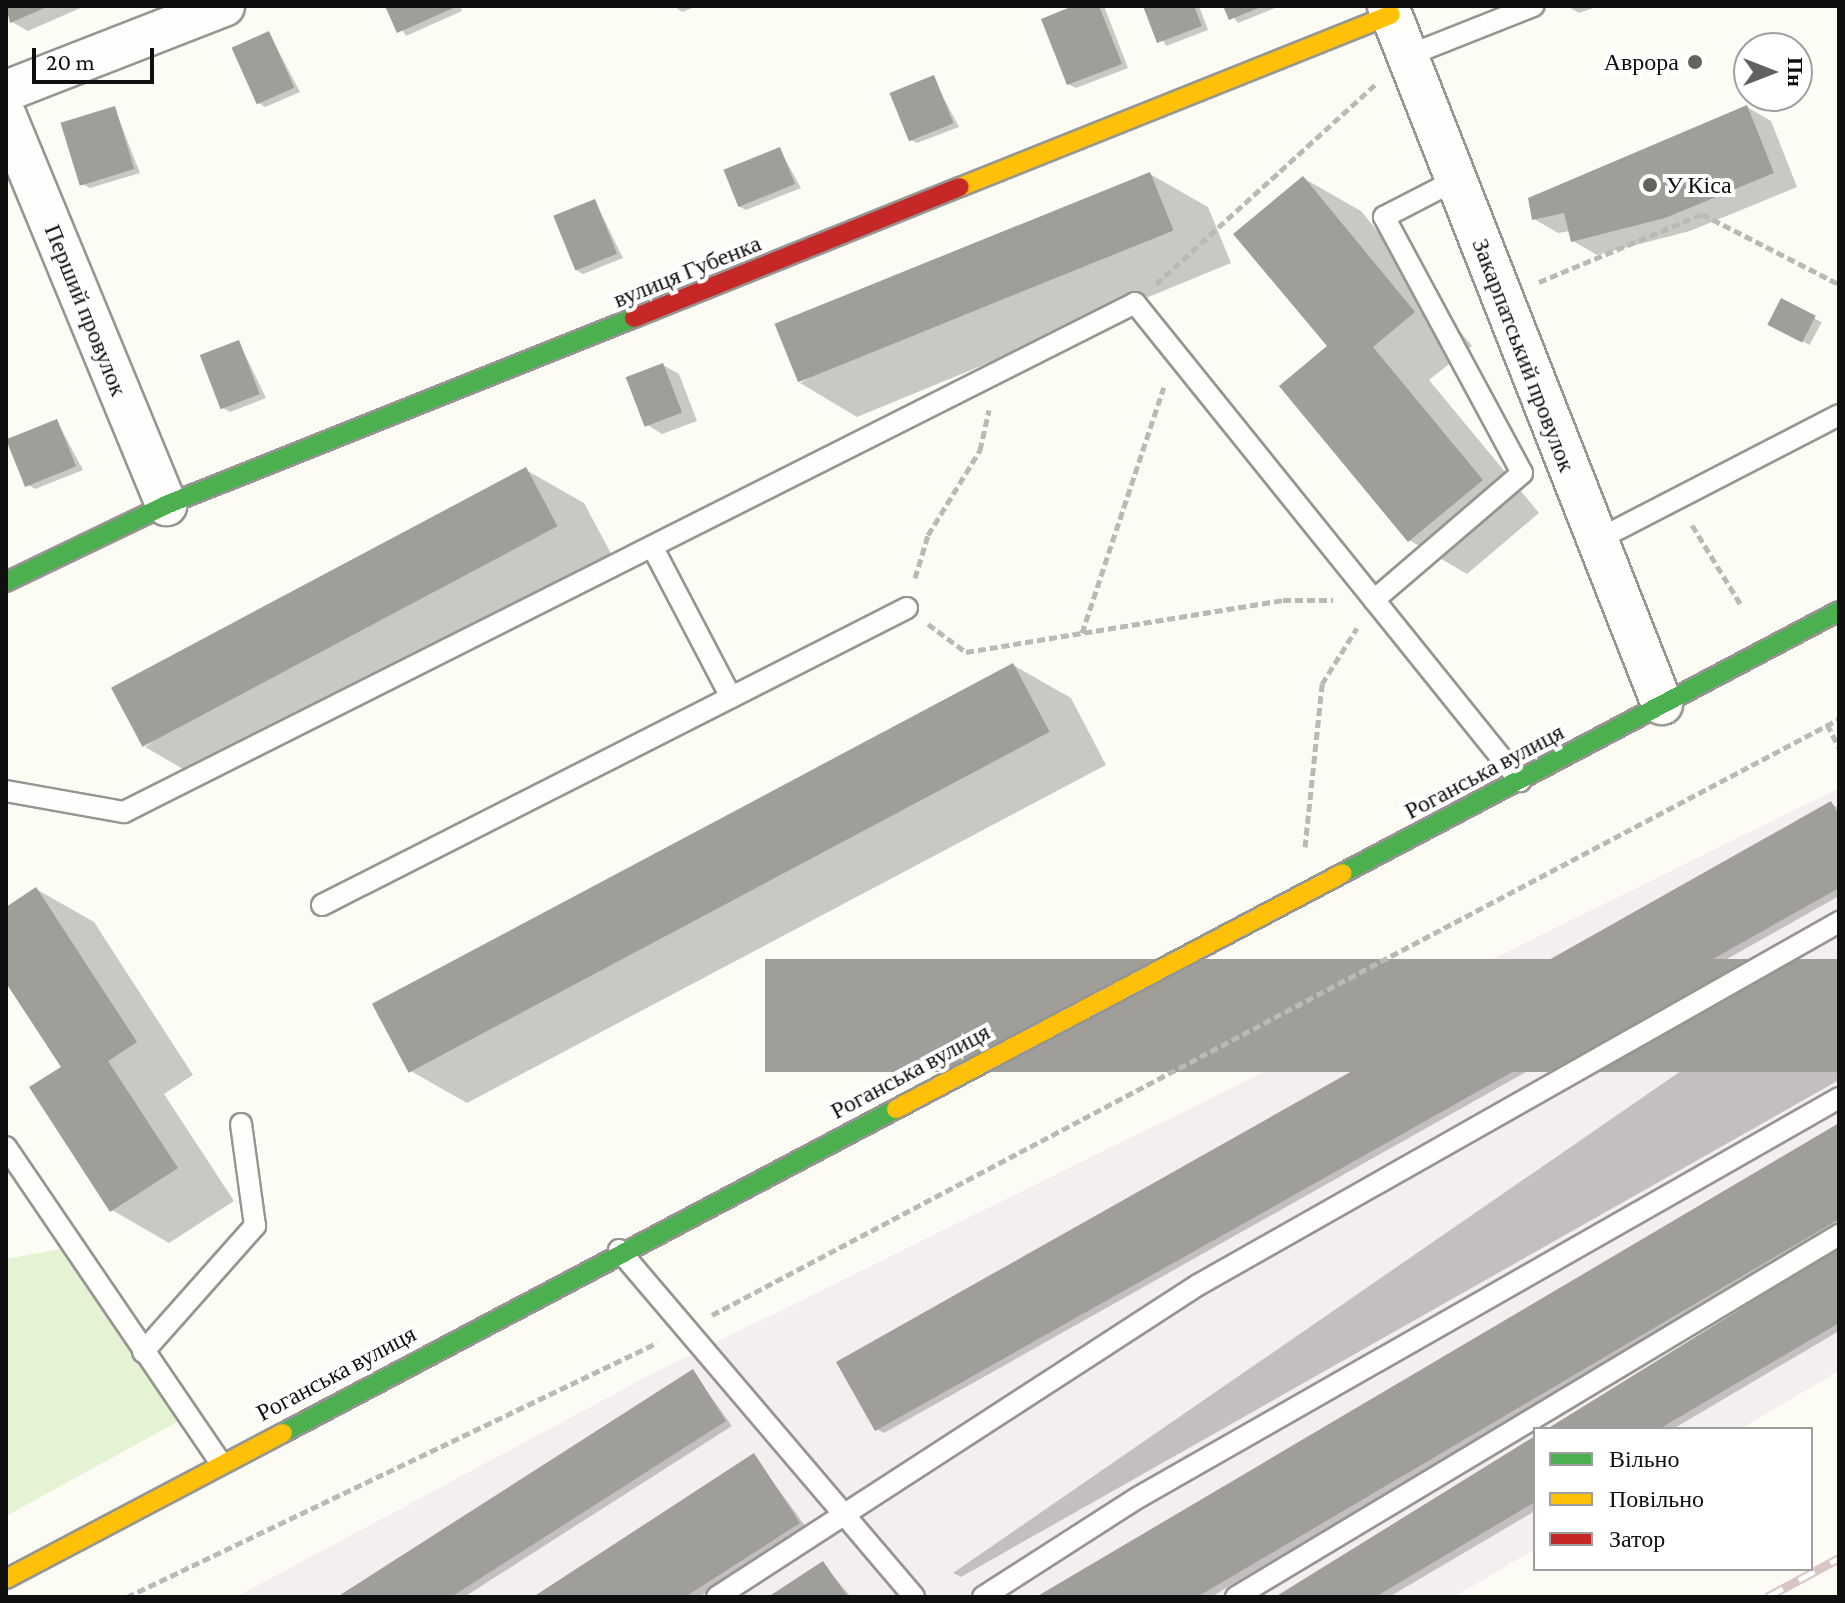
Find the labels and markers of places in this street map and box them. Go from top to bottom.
place label: Аврора [1604,48,1679,76]
marker: Аврора [1686,53,1704,71]
place label: У Кіса [1666,171,1732,199]
marker: У Кіса [1641,176,1659,194]

